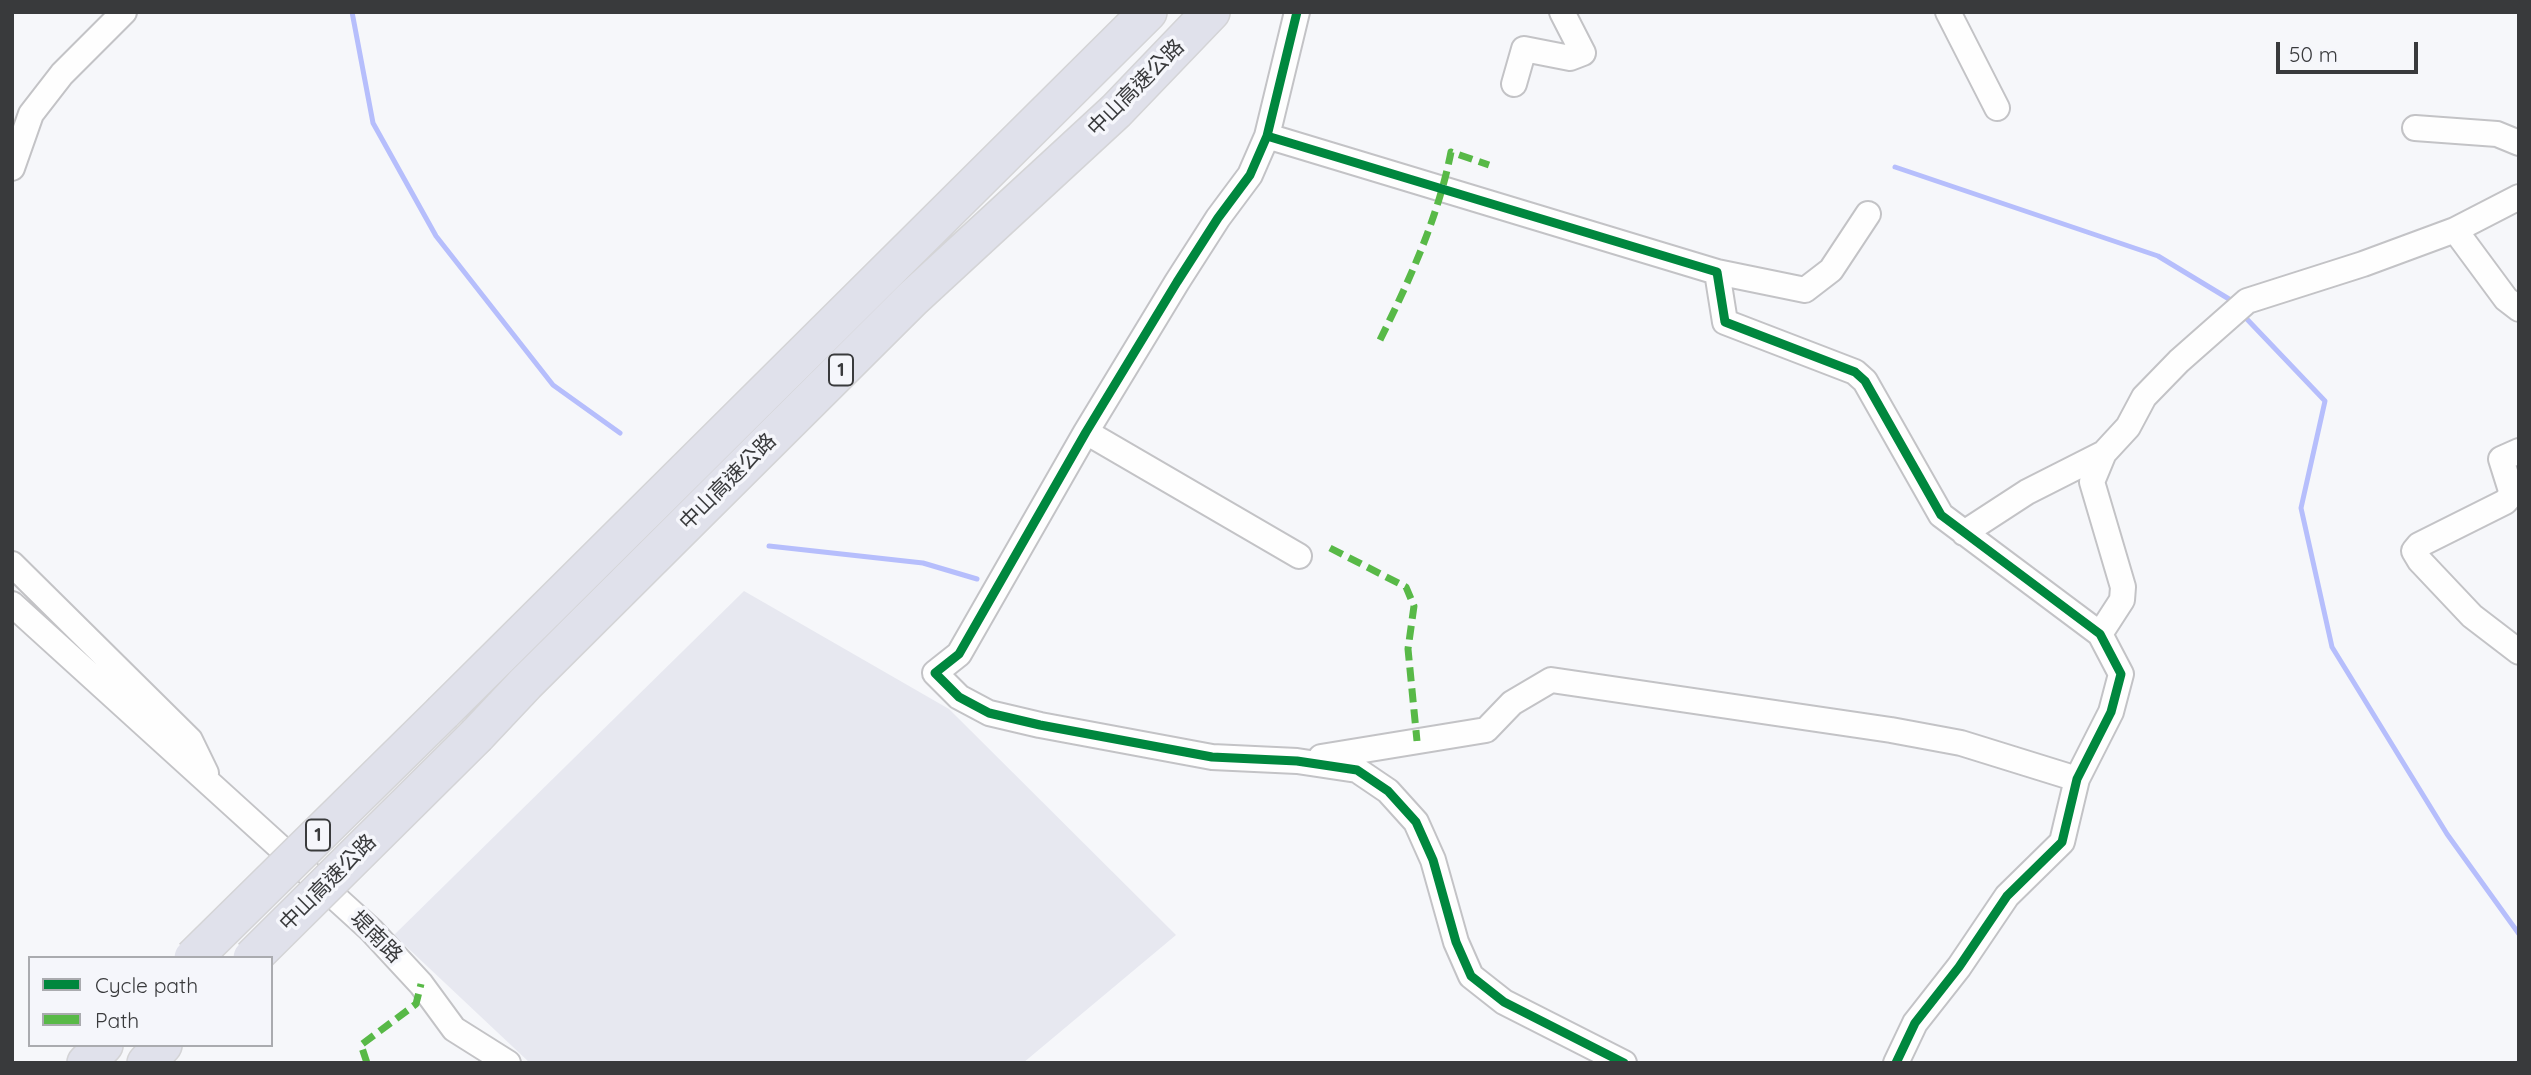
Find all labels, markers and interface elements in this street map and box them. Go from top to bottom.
scale bar [2279,28,2421,72]
street label: 中山高速公路 [1083,35,1189,141]
text: 50 m [2289,41,2338,67]
road number: 1 [829,354,853,386]
street label: 中山高速公路 [675,429,781,535]
road number: 1 [306,820,330,850]
street label: 中山高速公路 [275,830,381,936]
street label: 堤南路 [345,906,407,968]
legend [28,956,273,1047]
text: Cycle path [95,972,198,998]
text: Path [95,1007,139,1033]

